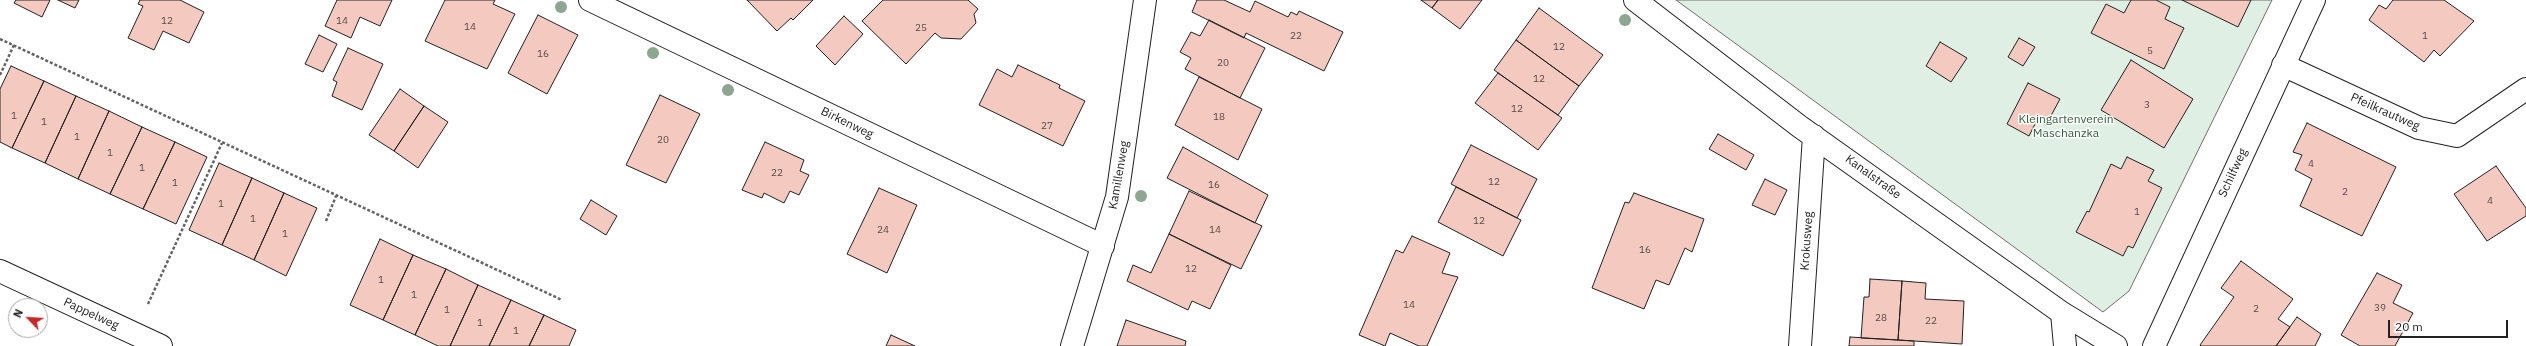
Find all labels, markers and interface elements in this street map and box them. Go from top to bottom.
house number: 12 [161,15,173,27]
house number: 14 [336,15,348,27]
house number: 14 [464,21,476,33]
house number: 25 [915,22,927,34]
house number: 22 [1290,30,1302,42]
house number: 1 [2422,30,2428,42]
house number: 12 [1553,41,1565,53]
house number: 5 [2147,45,2153,57]
house number: 16 [537,48,549,60]
house number: 20 [1217,57,1229,69]
house number: 12 [1533,73,1545,85]
street label: Pfeilkrautweg [2348,90,2422,134]
house number: 3 [2144,99,2150,111]
house number: 12 [1511,103,1523,115]
street label: Birkenweg [818,104,876,142]
house number: 1 [11,110,17,122]
house number: 18 [1213,111,1225,123]
park label: Kleingartenverein Maschanzka [2018,113,2114,141]
house number: 1 [41,116,47,128]
house number: 27 [1041,120,1053,132]
house number: 1 [74,131,80,143]
house number: 20 [657,134,669,146]
street label: Kamillenweg [1106,140,1132,210]
street label: Schilfweg [2215,146,2251,200]
house number: 1 [107,147,113,159]
street label: Kanalstraße [1842,152,1904,202]
house number: 4 [2308,158,2314,170]
house number: 1 [139,162,145,174]
house number: 22 [771,167,783,179]
house number: 12 [1488,176,1500,188]
house number: 1 [172,177,178,189]
house number: 16 [1208,179,1220,191]
house number: 2 [2342,186,2348,198]
house number: 4 [2487,195,2493,207]
house number: 1 [218,198,224,210]
house number: 1 [2134,206,2140,218]
street label: Krokusweg [1798,211,1816,271]
house number: 1 [250,213,256,225]
house number: 12 [1473,215,1485,227]
house number: 24 [877,224,889,236]
house number: 14 [1209,224,1221,236]
house number: 1 [282,228,288,240]
house number: 16 [1639,244,1651,256]
house number: 12 [1185,263,1197,275]
house number: 1 [378,274,384,286]
house number: 1 [411,289,417,301]
street label: Pappelweg [61,295,121,333]
north arrow [8,298,48,338]
house number: 14 [1403,299,1415,311]
house number: 39 [2374,302,2386,314]
house number: 2 [2253,303,2259,315]
house number: 1 [444,304,450,316]
text: N [10,307,26,320]
house number: 28 [1875,312,1887,324]
scale bar [2390,312,2510,338]
house number: 22 [1925,315,1937,327]
house number: 1 [477,317,483,329]
text: 20 m [2395,319,2423,334]
house number: 1 [513,325,519,337]

